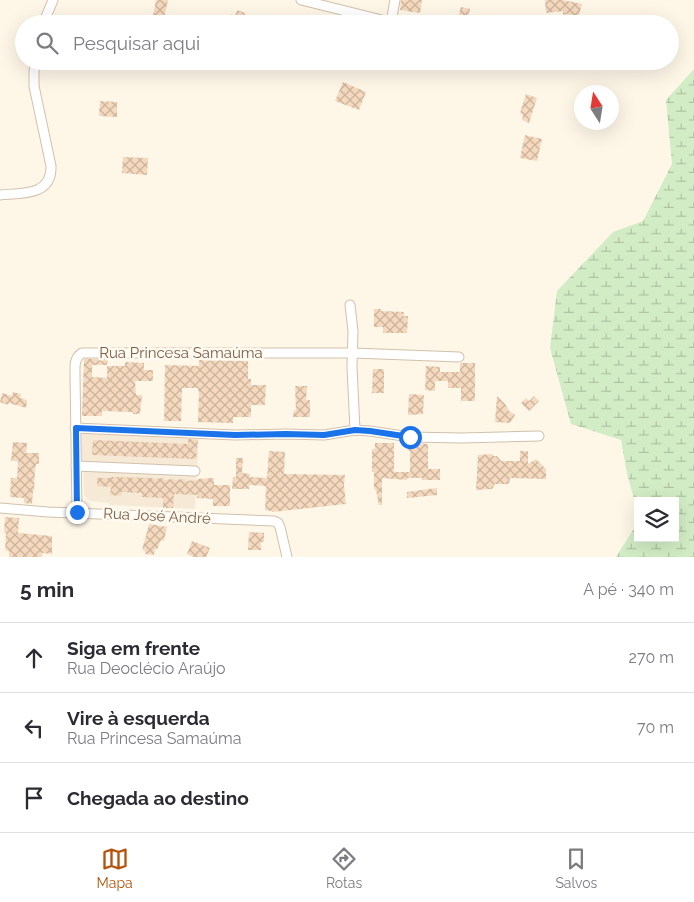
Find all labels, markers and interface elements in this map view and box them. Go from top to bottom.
search box [15,15,679,70]
icon: search [33,29,61,57]
text: Pesquisar aqui [73,32,200,54]
north arrow [574,85,619,130]
street label: Rua Princesa Samaúma [99,344,263,362]
route start [399,426,422,449]
map controls [634,497,679,542]
button: layers [634,497,679,542]
route end [66,501,89,524]
street label: Rua José André [103,504,211,528]
text: 5 min [20,577,74,602]
text: A pé · 340 m [583,580,674,599]
text: Siga em frente [67,637,200,659]
icon: ahead [20,644,48,672]
text: 270 m [629,648,674,667]
text: Rua Deoclécio Araújo [67,659,226,678]
text: Vire à esquerda [67,707,210,729]
icon: left [20,714,48,742]
text: 70 m [637,718,674,737]
text: Rua Princesa Samaúma [67,729,241,748]
icon: arrive [20,784,48,812]
text: Chegada ao destino [67,787,249,809]
tab: Mapa [97,845,133,891]
tab: Rotas [326,845,362,891]
tab: Salvos [555,845,597,891]

